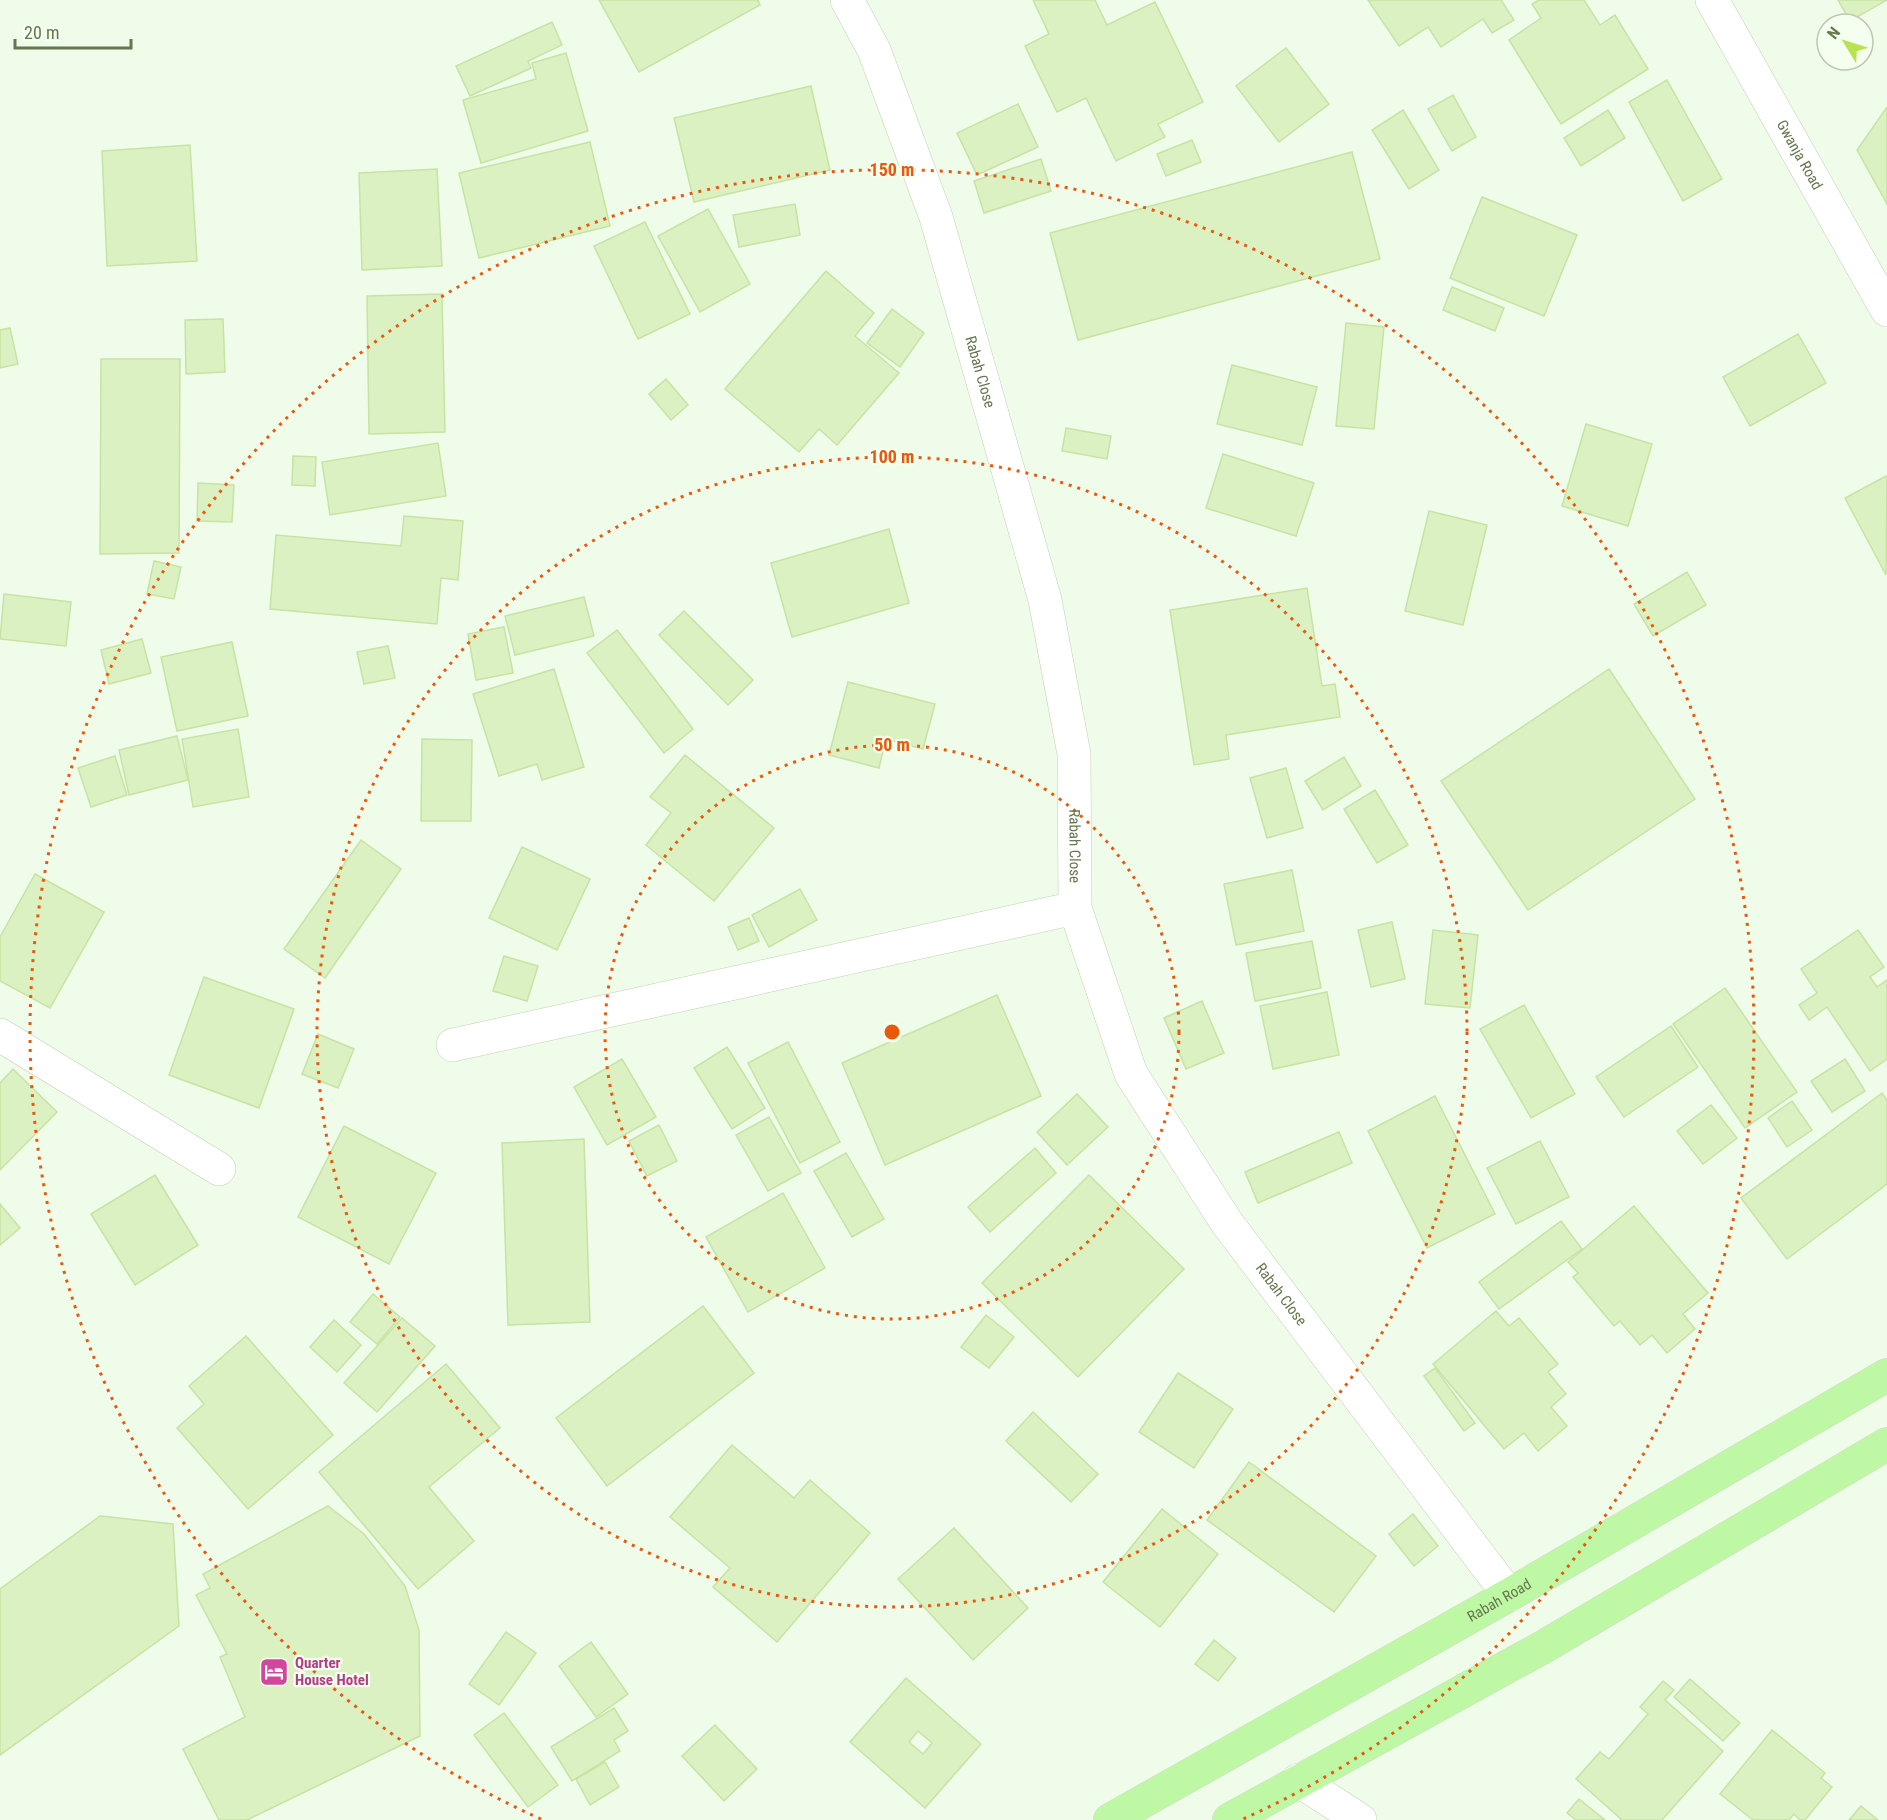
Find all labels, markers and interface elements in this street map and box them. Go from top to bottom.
scale bar [15,12,130,50]
north arrow [1815,12,1875,72]
text: 20 m [24,22,59,43]
text: N [1823,23,1844,43]
street label: Gwanja Road [1773,117,1826,193]
text: 150 m [870,159,914,180]
street label: Rabah Close [961,334,999,410]
text: 100 m [870,446,914,467]
text: 50 m [874,734,910,755]
street label: Rabah Close [1065,809,1084,883]
centre of rings [882,1022,902,1042]
street label: Rabah Close [1252,1260,1311,1329]
street label: Rabah Road [1464,1575,1534,1626]
place label: Quarter House Hotel [295,1654,369,1689]
hotel icon: Quarter House Hotel [258,1656,290,1688]

